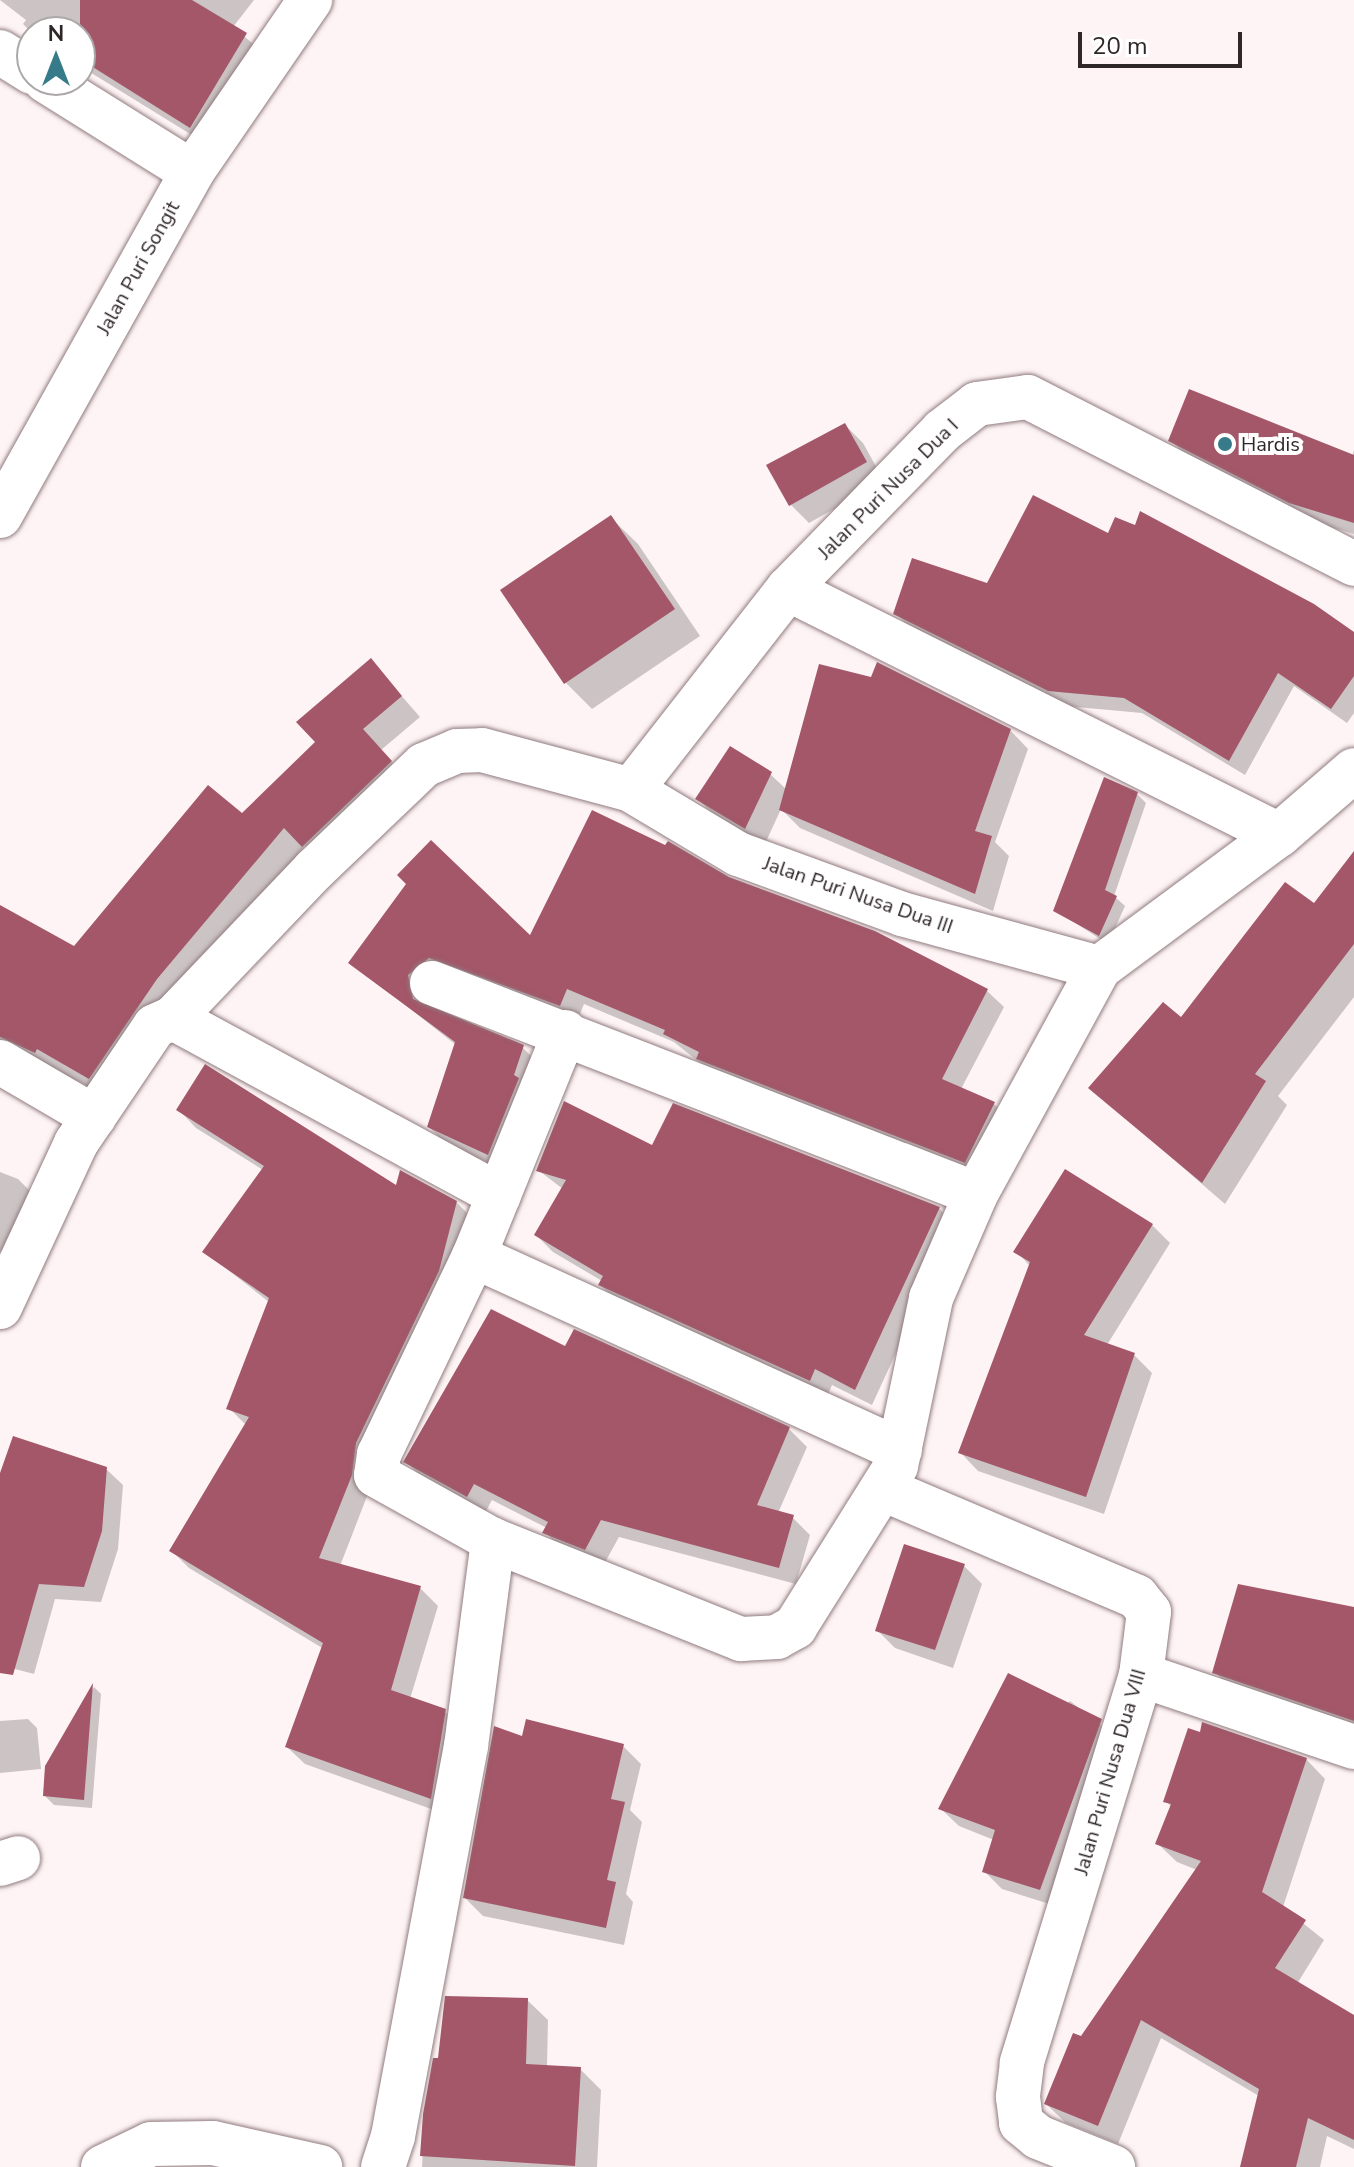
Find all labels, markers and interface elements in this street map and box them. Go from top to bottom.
north arrow [16,16,96,96]
scale bar [1082,16,1246,66]
text: N [48,19,64,49]
text: 20 m [1092,30,1148,62]
street label: Jalan Puri Songit [91,197,185,339]
street label: Jalan Puri Nusa Dua I [813,414,963,564]
place label: Hardis [1241,432,1300,456]
marker: Hardis [1216,435,1234,453]
street label: Jalan Puri Nusa Dua III [760,851,956,939]
street label: Jalan Puri Nusa Dua VIII [1069,1666,1151,1878]

